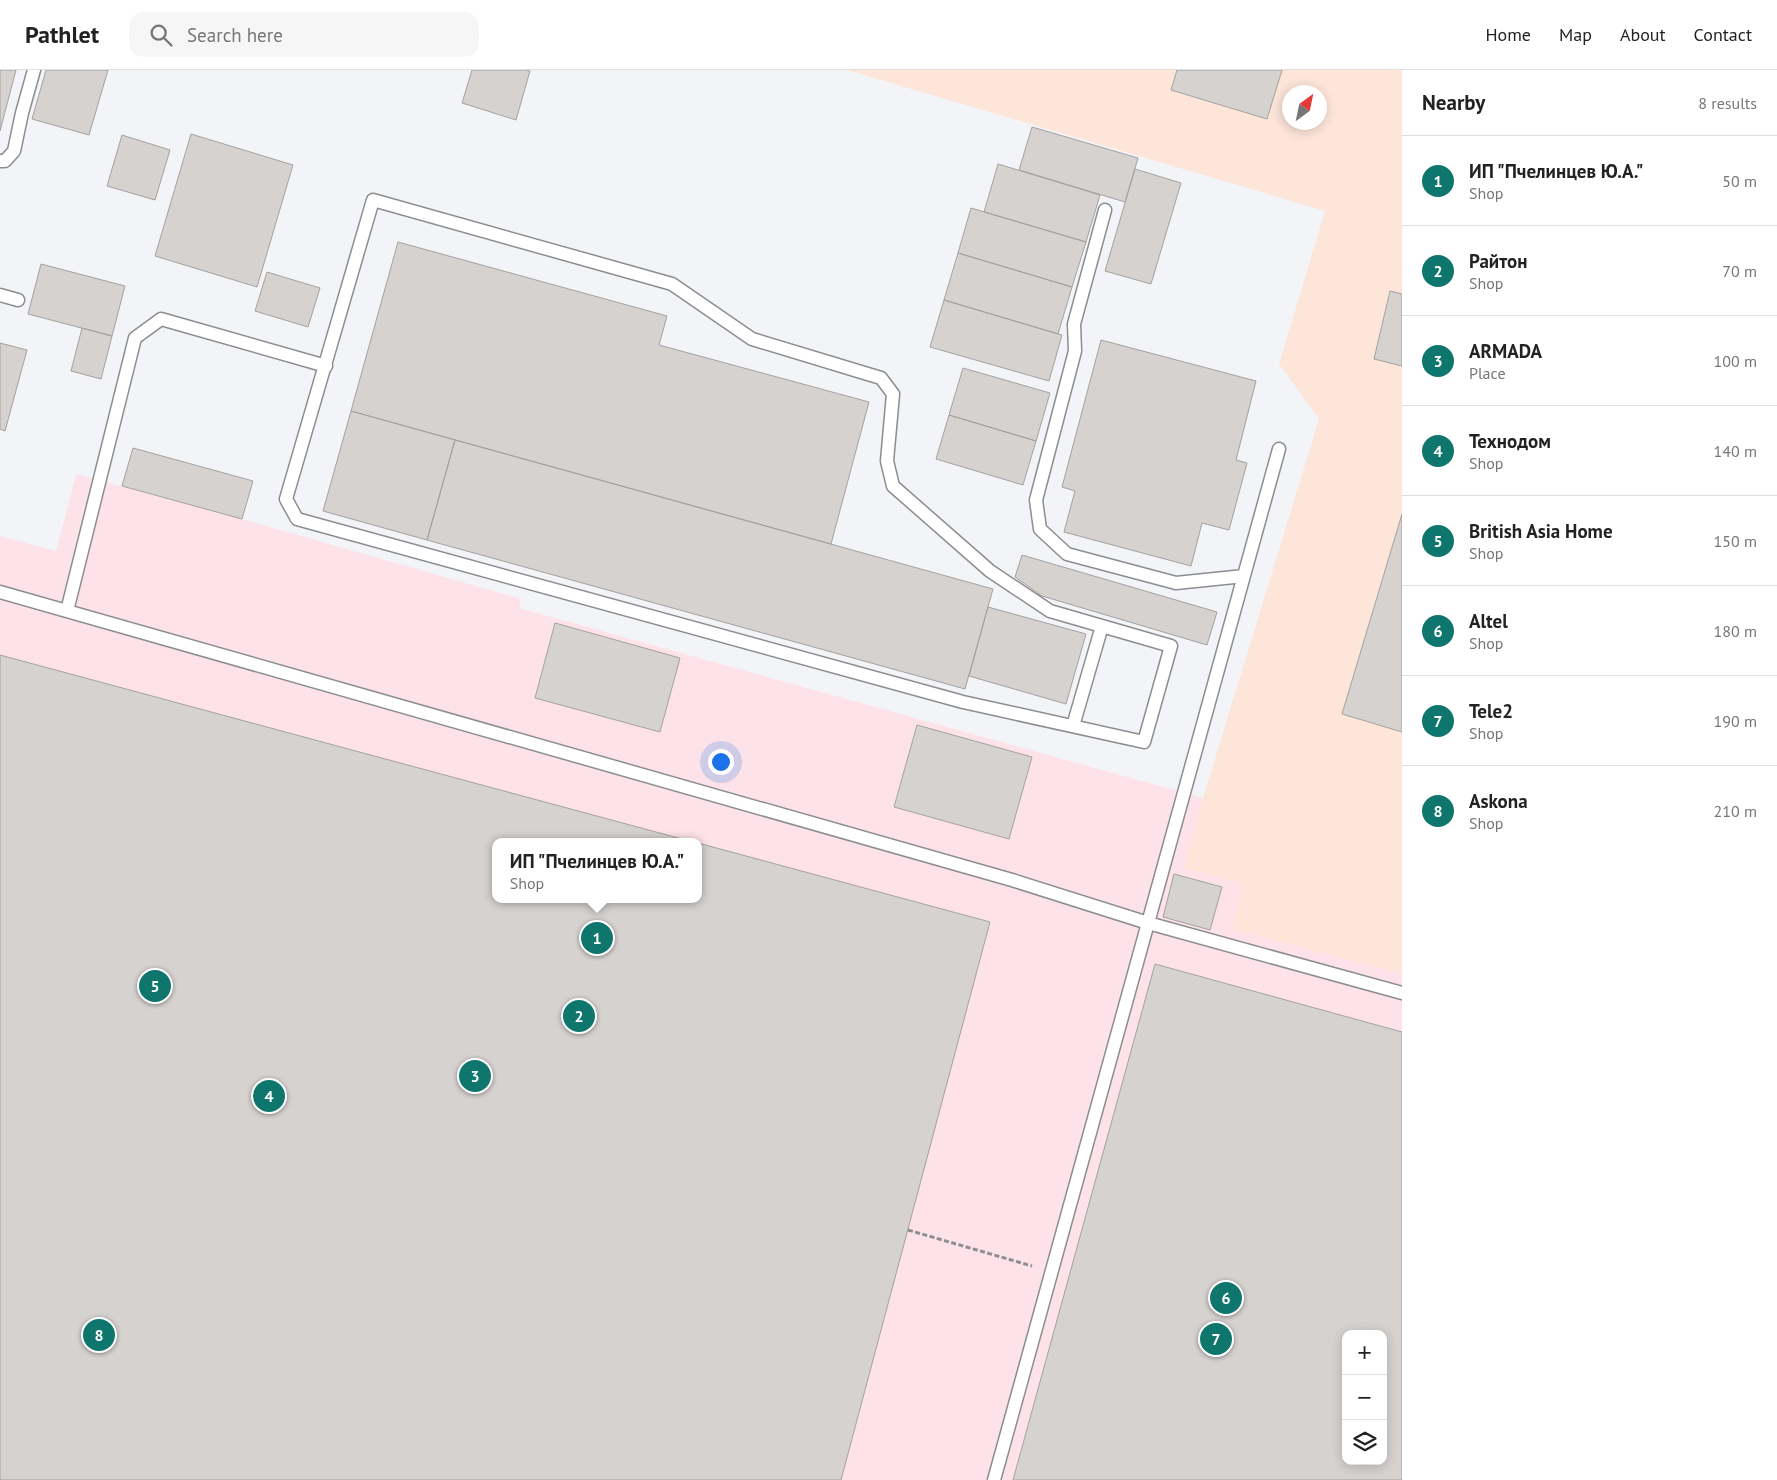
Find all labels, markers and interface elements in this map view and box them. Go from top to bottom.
search box [129,12,479,57]
text: Pathlet [25,19,99,50]
icon: search [147,21,175,49]
text: Search here [187,23,283,47]
text: Home [1485,23,1531,46]
text: Map [1559,23,1592,46]
text: About [1620,23,1666,46]
text: Contact [1694,23,1752,46]
north arrow [1282,85,1327,130]
text: Nearby [1422,89,1485,116]
text: 8 results [1698,93,1757,113]
text: ИП "Пчелинцев Ю.А." [1469,159,1643,183]
text: 1 [1433,171,1443,191]
text: 50 m [1722,171,1757,191]
text: Shop [1469,183,1503,203]
text: Райтон [1469,249,1527,273]
text: 2 [1433,261,1443,281]
text: 70 m [1722,261,1757,281]
text: Shop [1469,273,1503,293]
text: ARMADA [1469,339,1542,363]
text: 3 [1433,351,1443,371]
text: 100 m [1714,351,1757,371]
text: Place [1469,363,1506,383]
text: Технодом [1469,429,1551,453]
text: 4 [1433,441,1443,461]
text: 140 m [1714,441,1757,461]
text: Shop [1469,453,1503,473]
text: British Asia Home [1469,519,1613,543]
text: 5 [1433,531,1443,551]
text: 150 m [1714,531,1757,551]
text: Shop [1469,543,1503,563]
text: Altel [1469,609,1508,633]
text: 6 [1433,621,1443,641]
text: 180 m [1714,621,1757,641]
text: Shop [1469,633,1503,653]
text: Tele2 [1469,699,1513,723]
text: 7 [1433,711,1443,731]
text: 190 m [1714,711,1757,731]
text: Shop [1469,723,1503,743]
your location [708,749,734,775]
text: Askona [1469,789,1528,813]
text: 8 [1433,801,1443,821]
text: 210 m [1714,801,1757,821]
text: Shop [1469,813,1503,833]
popup [492,838,702,903]
text: ИП "Пчелинцев Ю.А." [510,849,684,873]
text: Shop [510,873,544,893]
pin: 1 [581,919,613,957]
pin: 5 [139,967,171,1005]
pin: 2 [563,997,595,1035]
pin: 3 [459,1057,491,1095]
pin: 4 [253,1077,285,1115]
pin: 6 [1210,1279,1242,1317]
pin: 8 [83,1316,115,1354]
pin: 7 [1200,1320,1232,1358]
map controls [1342,1330,1387,1465]
button: + [1342,1330,1387,1375]
button: − [1342,1375,1387,1420]
button: layers [1342,1420,1387,1465]

